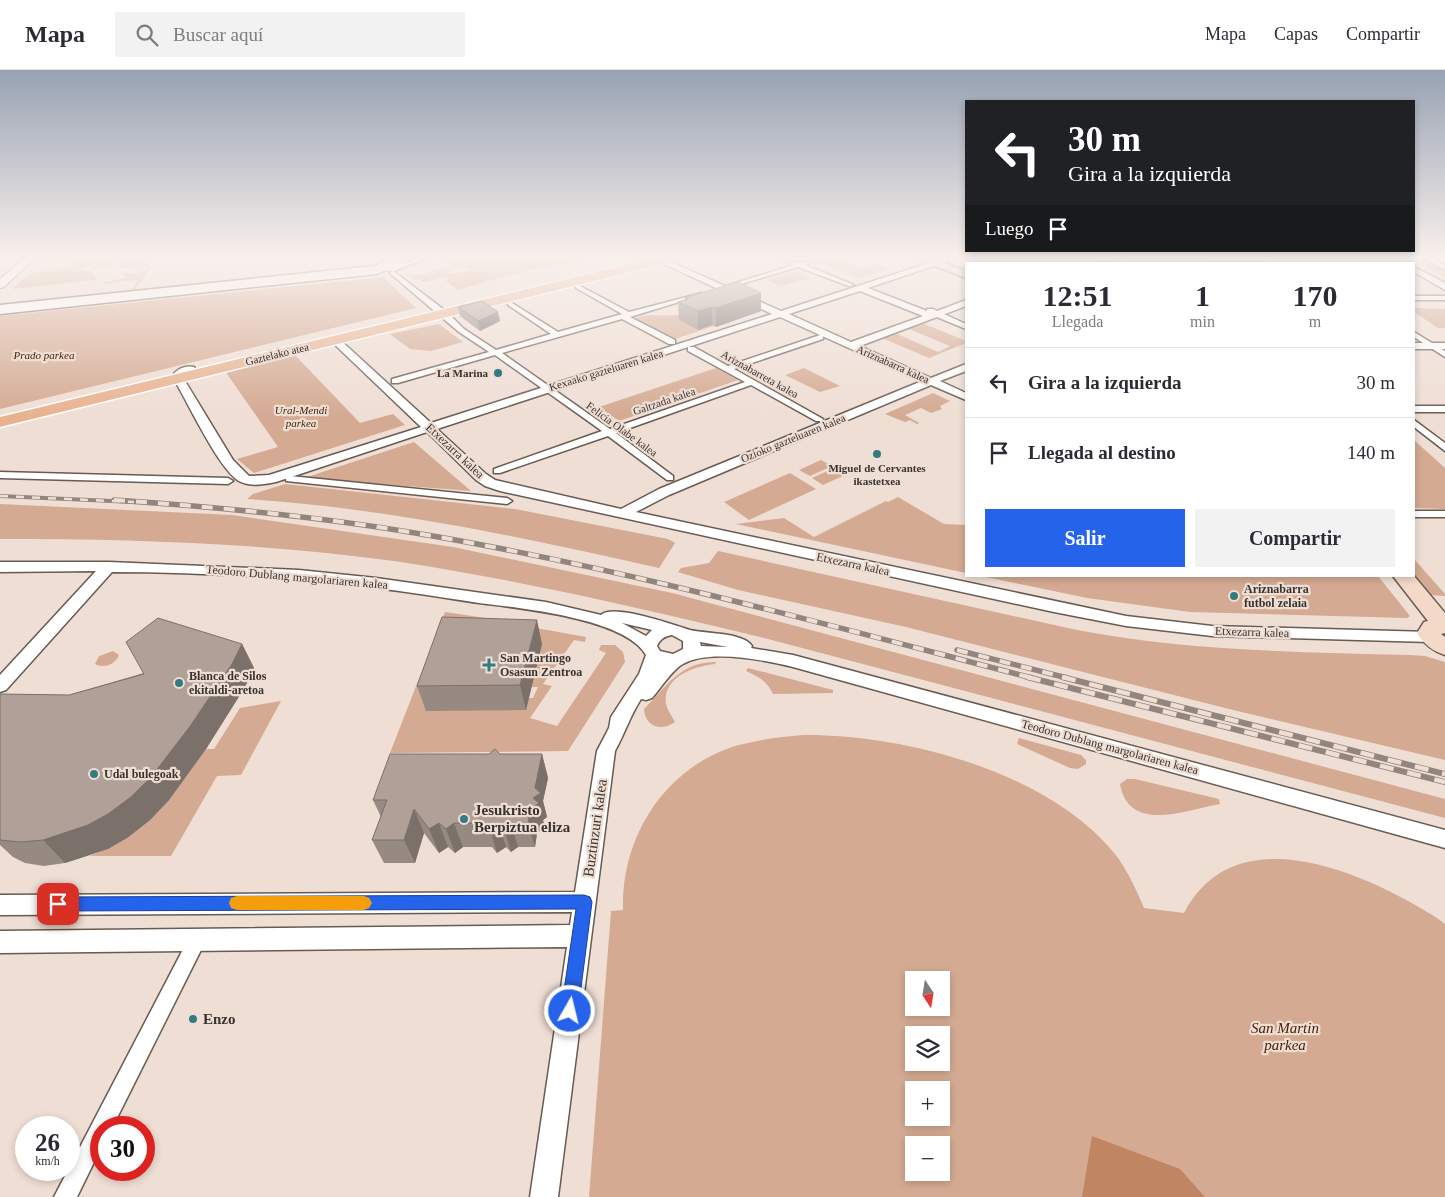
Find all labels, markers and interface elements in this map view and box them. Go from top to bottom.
search box [115,12,465,57]
text: Mapa [25,21,85,47]
icon: search [133,21,161,49]
text: Buscar aquí [173,24,263,45]
text: Mapa [1205,24,1246,44]
text: Capas [1274,24,1318,44]
text: Compartir [1346,24,1420,44]
icon: left [985,120,1050,185]
text: 30 m [1068,120,1141,159]
text: Gira a la izquierda [1068,161,1231,186]
icon: arrive [1044,215,1072,243]
text: Luego [985,218,1034,239]
text: 12:51 [1043,279,1113,312]
text: 1 [1195,279,1210,312]
text: 170 [1292,279,1337,312]
text: Llegada [1052,313,1103,330]
text: min [1190,313,1215,330]
text: m [1309,313,1321,330]
street label: Gaztelako atea [244,340,310,368]
street label: Ariznabarra kalea [855,343,931,385]
street label: Kexaako gazteluaren kalea [548,347,665,393]
street label: Ariznabarreta kalea [719,348,801,400]
park label: Prado parkea [13,349,75,361]
place label: La Marina [437,367,488,379]
marker: La Marina [492,367,504,379]
icon: left [985,369,1013,397]
text: Gira a la izquierda [1028,372,1182,393]
text: 30 m [1356,372,1395,393]
street label: Galtzada kalea [631,385,697,417]
street label: Felicia Olabe kalea [584,399,660,459]
park label: Ural-Mendi parkea [275,404,327,429]
street label: Ozioko gazteluaren kalea [739,411,847,465]
street label: Etxezarra kalea [423,421,487,482]
icon: arrive [985,439,1013,467]
text: Llegada al destino [1028,442,1176,463]
text: 140 m [1347,442,1395,463]
marker: Miguel de Cervantes ikastetxea [871,448,883,460]
place label: Miguel de Cervantes ikastetxea [828,462,926,487]
button: Salir [985,509,1185,567]
button: Compartir [1195,509,1395,567]
street label: Etxezarra kalea [815,549,891,579]
street label: Teodoro Dublang margolariaren kalea [205,562,389,592]
place label: Ariznabarra futbol zelaia [1244,582,1309,610]
marker: Ariznabarra futbol zelaia [1228,590,1240,602]
street label: Etxezarra kalea [1215,624,1290,640]
place label: San Martingo Osasun Zentroa [500,651,582,679]
marker: San Martingo Osasun Zentroa [482,658,496,672]
place label: Blanca de Silos ekitaldi-aretoa [189,669,267,697]
marker: Blanca de Silos ekitaldi-aretoa [173,677,185,689]
street label: Teodoro Dublang margolariaren kalea [1020,717,1201,778]
place label: Udal bulegoak [104,767,179,781]
marker: Udal bulegoak [88,768,100,780]
street label: Buztinzuri kalea [580,778,610,878]
place label: Jesukristo Berpiztua eliza [474,802,571,835]
marker: Jesukristo Berpiztua eliza [458,813,470,825]
pin [37,883,79,925]
icon: arrive [44,890,72,918]
north arrow [905,971,950,1016]
map controls [905,971,950,1181]
position arrow [543,984,595,1036]
place label: Enzo [203,1011,236,1027]
marker: Enzo [187,1013,199,1025]
park label: San Martin parkea [1251,1020,1319,1053]
button: layers [905,1026,950,1071]
button: + [905,1081,950,1126]
speed limit sign: 30 [90,1116,155,1181]
text: 26 [35,1129,60,1156]
button: − [905,1136,950,1181]
text: km/h [35,1154,60,1168]

